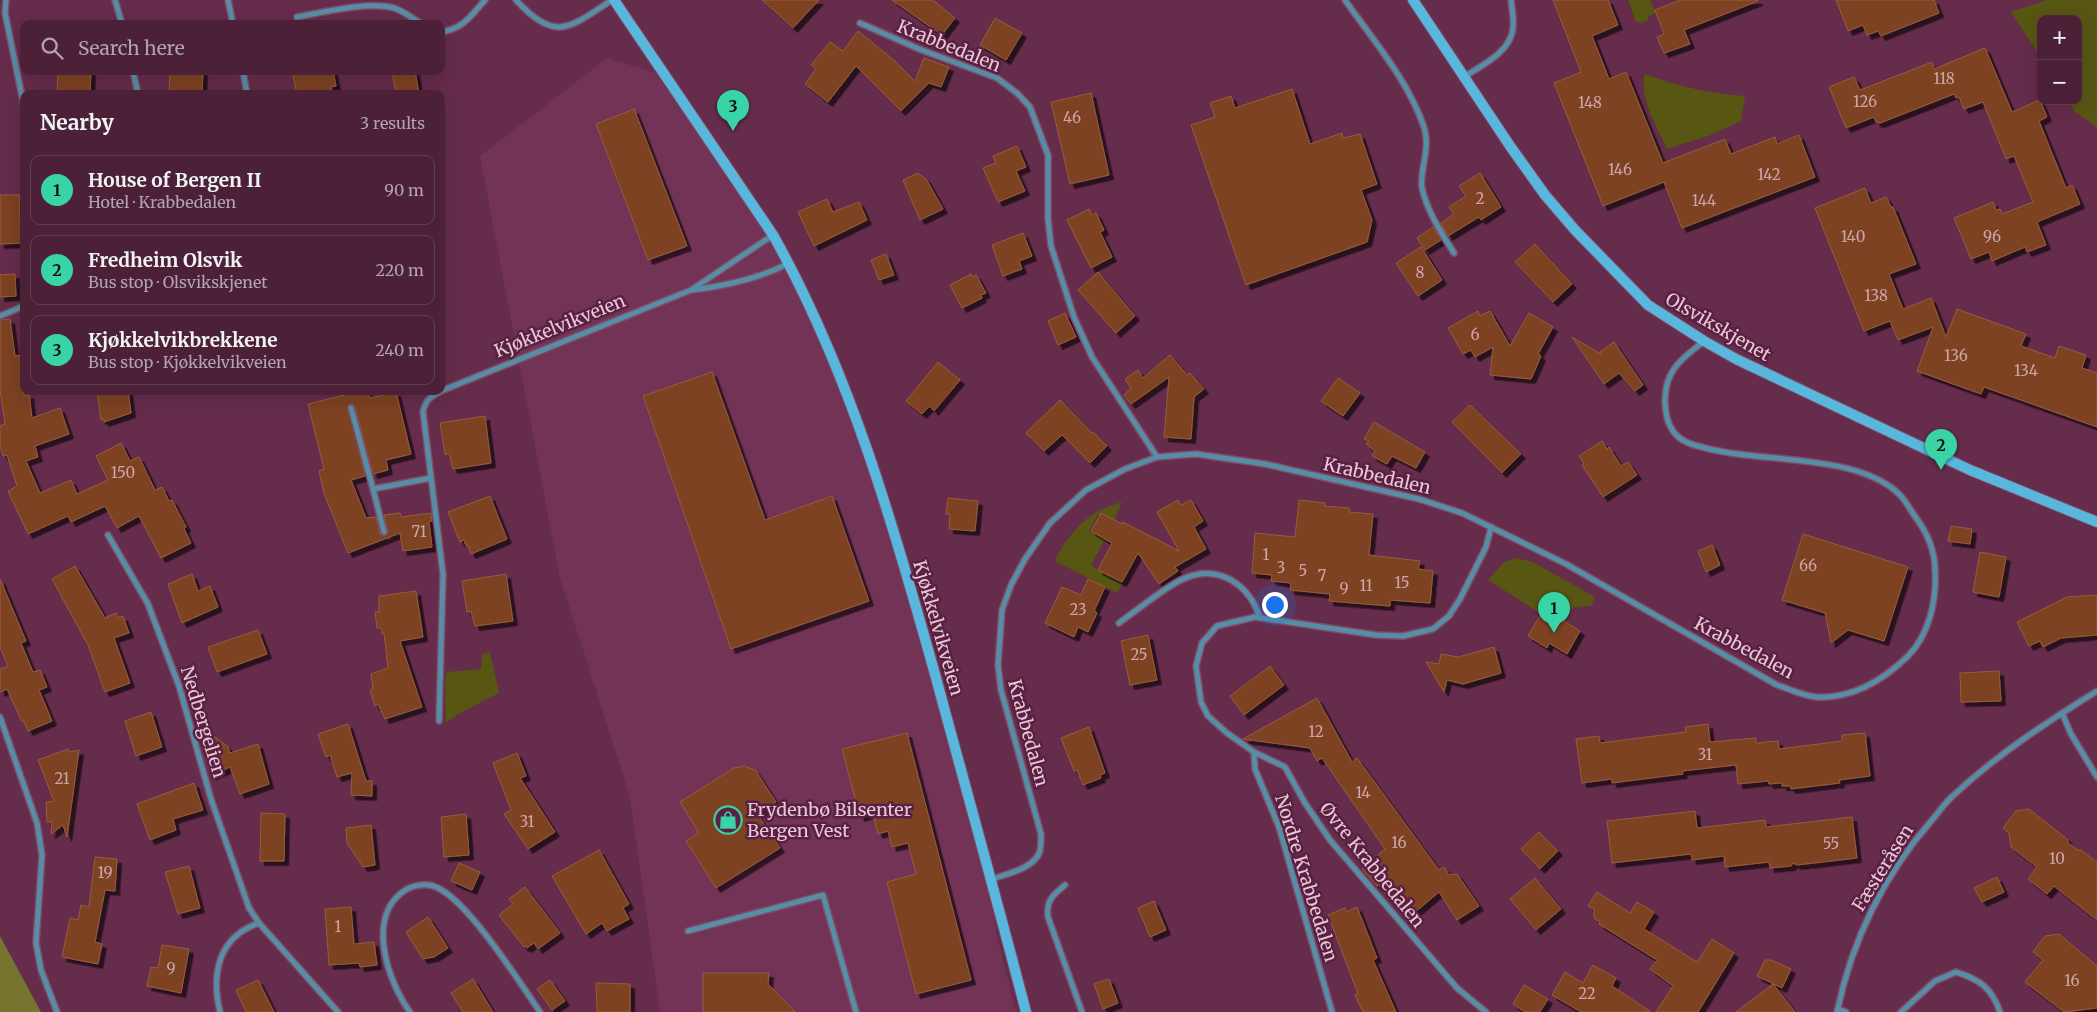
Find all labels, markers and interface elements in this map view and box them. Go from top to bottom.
street label: Krabbedalen [894,14,1004,77]
map controls [2037,15,2082,105]
button: + [2037,15,2082,60]
search box [20,20,445,75]
icon: search [38,34,66,62]
text: Search here [78,36,185,60]
button: − [2037,60,2082,105]
house number: 118 [1933,69,1955,88]
pin: 3 [717,90,749,131]
house number: 126 [1853,92,1877,111]
house number: 148 [1578,93,1602,112]
house number: 46 [1063,108,1081,127]
text: Nearby [40,109,114,136]
text: 3 results [360,113,425,133]
house number: 146 [1608,160,1632,179]
house number: 142 [1757,165,1781,184]
text: House of Bergen II [88,168,262,192]
text: 1 [53,180,61,200]
text: 90 m [384,180,424,200]
house number: 2 [1476,189,1485,208]
house number: 144 [1692,191,1716,210]
text: Hotel · Krabbedalen [88,192,236,212]
house number: 140 [1841,227,1865,246]
house number: 96 [1983,227,2001,246]
text: Fredheim Olsvik [88,248,242,272]
text: 2 [52,260,62,280]
text: 220 m [376,260,424,280]
house number: 8 [1416,263,1425,282]
text: Bus stop · Olsvikskjenet [88,272,268,292]
house number: 138 [1864,286,1888,305]
street label: Olsvikskjenet [1661,287,1775,366]
street label: Kjøkkelvikveien [491,289,629,362]
house number: 6 [1470,325,1480,344]
text: Kjøkkelvikbrekkene [88,328,278,352]
text: 3 [52,340,62,360]
text: 240 m [375,340,424,360]
house number: 136 [1944,346,1968,365]
text: Bus stop · Kjøkkelvikveien [88,352,287,372]
house number: 134 [2014,361,2038,380]
pin: 2 [1925,429,1957,470]
street label: Krabbedalen [1321,452,1433,499]
house number: 150 [111,463,135,482]
house number: 71 [411,522,427,541]
house number: 1 [1263,545,1270,564]
house number: 66 [1799,556,1817,575]
street label: Kjøkkelvikveien [908,558,969,698]
house number: 3 [1277,558,1285,577]
house number: 5 [1299,561,1307,580]
house number: 7 [1318,566,1327,585]
house number: 15 [1394,573,1410,592]
house number: 11 [1359,576,1373,595]
house number: 9 [1339,579,1349,598]
your location [1262,592,1288,618]
pin: 1 [1538,592,1570,633]
house number: 23 [1070,600,1086,619]
street label: Krabbedalen [1690,612,1798,684]
house number: 25 [1130,645,1148,664]
street label: Nedbergelien [176,663,231,780]
street label: Krabbedalen [1003,677,1054,789]
house number: 12 [1308,722,1324,741]
house number: 31 [1698,745,1713,764]
house number: 21 [54,769,70,788]
house number: 14 [1355,783,1371,802]
street label: Nordre Krabbedalen [1270,791,1343,964]
street label: Øvre Krabbedalen [1315,797,1430,932]
place label: Frydenbø Bilsenter Bergen Vest [747,798,912,842]
shop icon: Frydenbø Bilsenter Bergen Vest [713,805,743,835]
house number: 31 [520,812,535,831]
street label: Fæsteråsen [1847,820,1918,915]
house number: 16 [1391,833,1407,852]
house number: 55 [1823,834,1839,853]
house number: 10 [2049,849,2065,868]
house number: 19 [97,863,113,882]
house number: 1 [335,917,342,936]
house number: 9 [166,959,176,978]
house number: 16 [2064,971,2080,990]
house number: 22 [1578,984,1596,1003]

